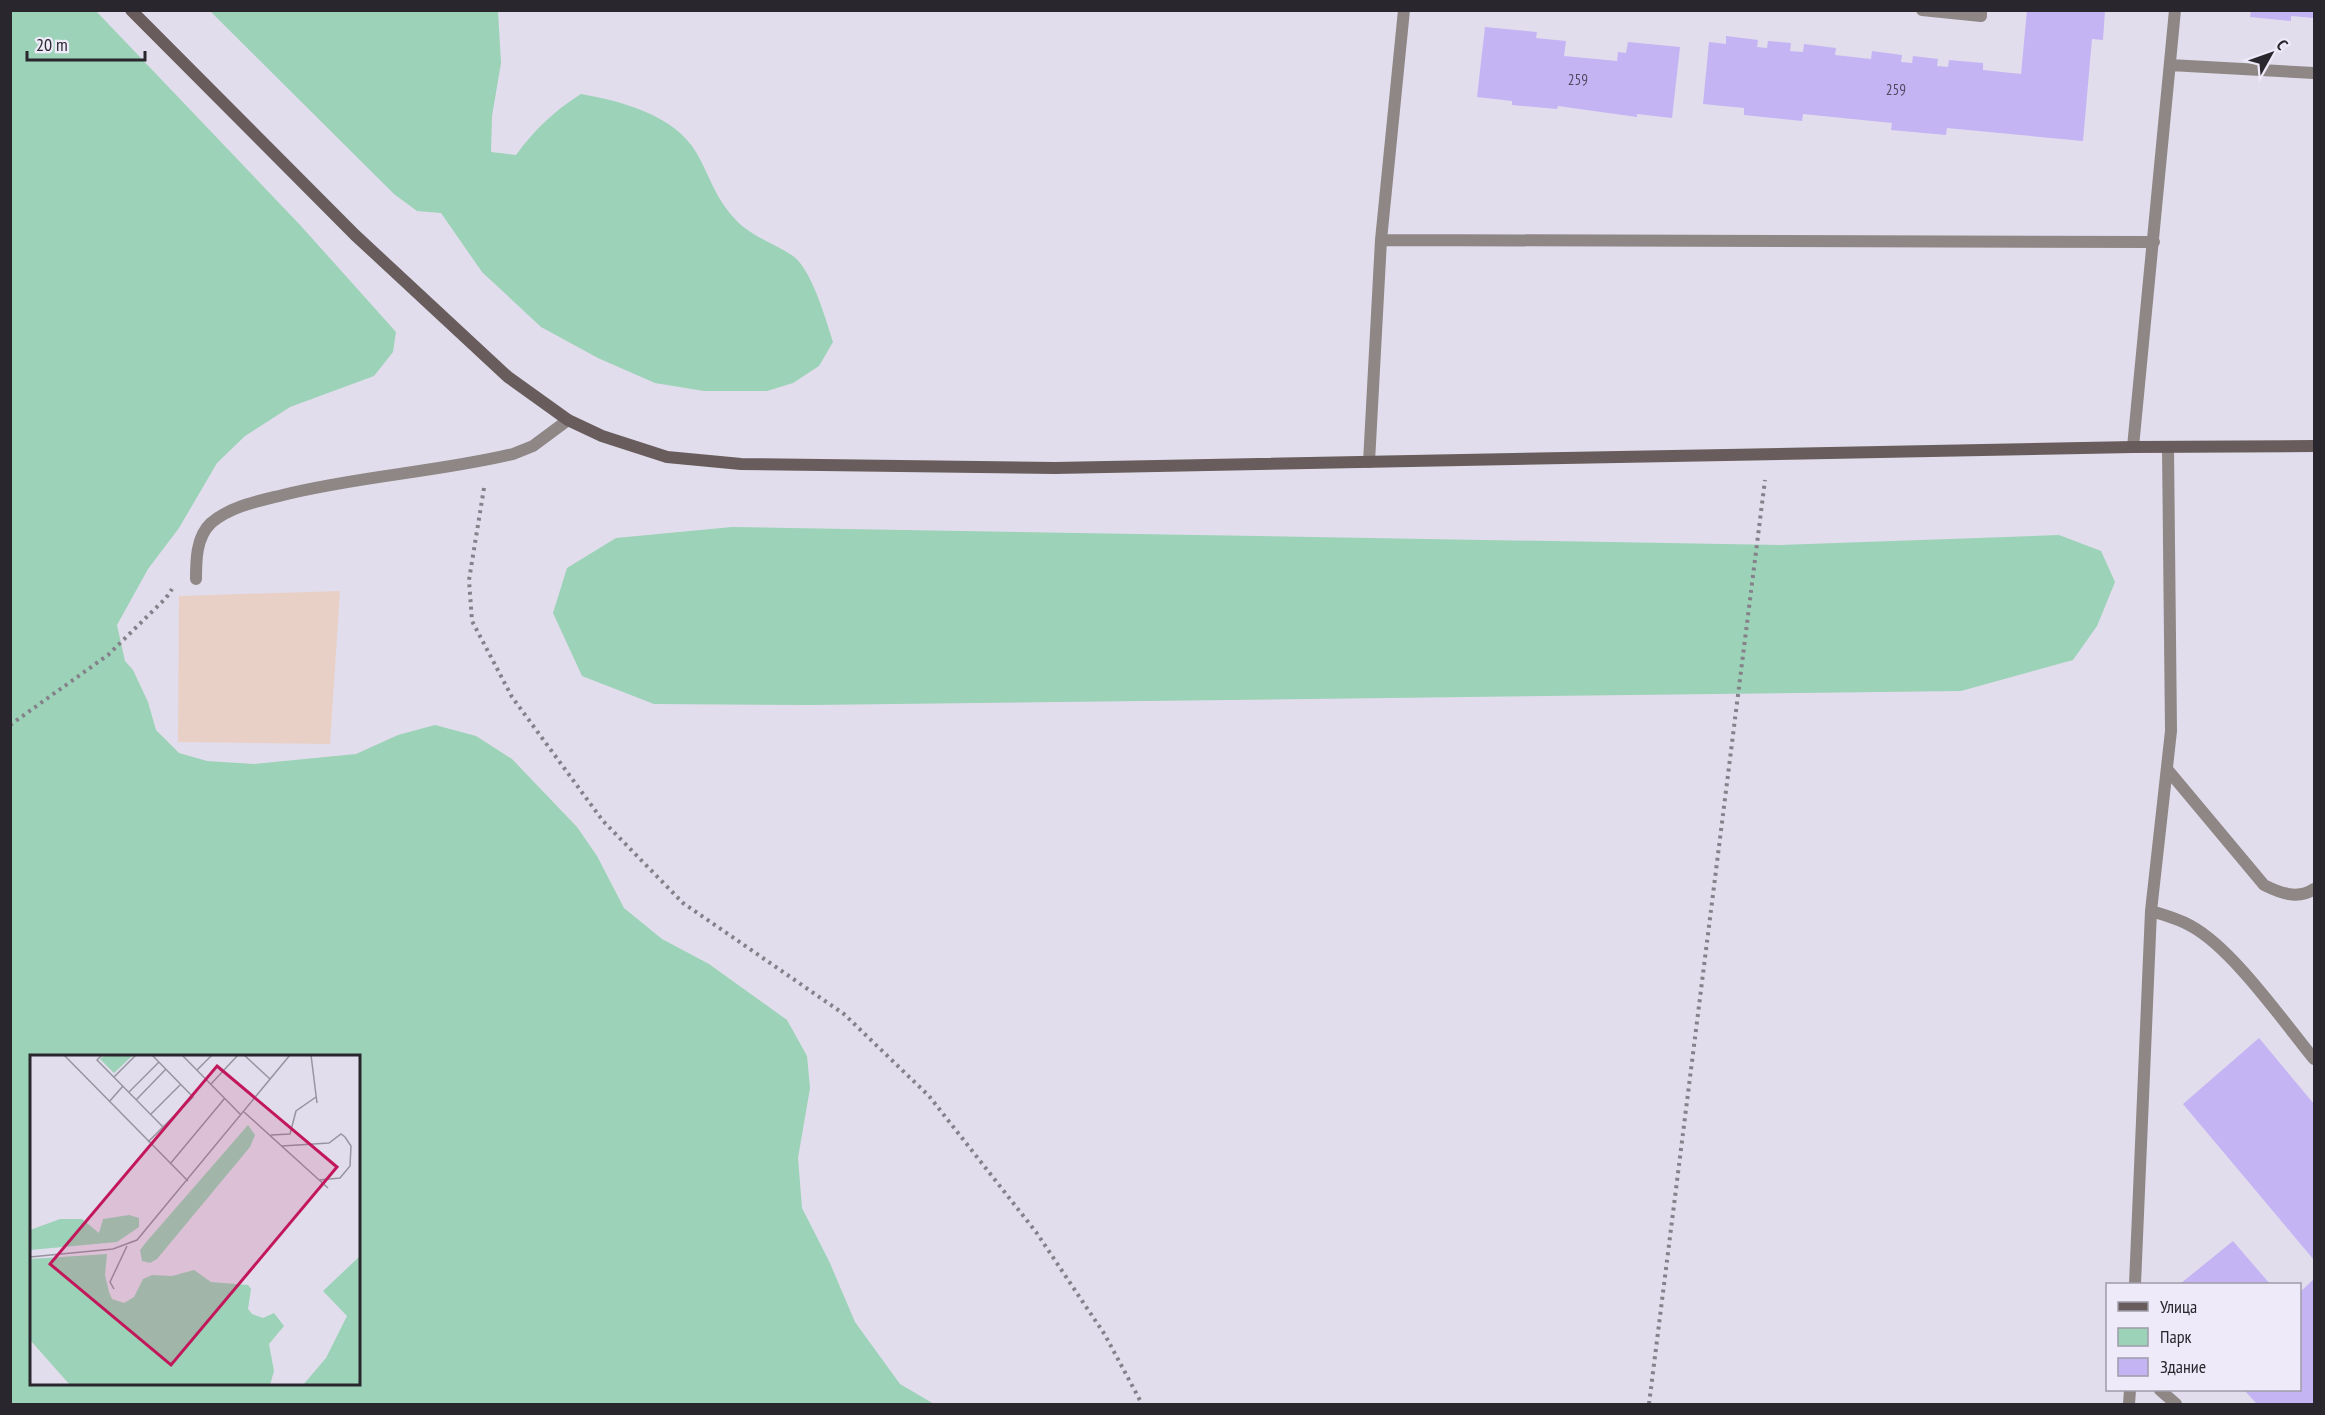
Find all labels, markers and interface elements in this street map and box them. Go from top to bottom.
scale bar [27,24,146,62]
north arrow [2241,24,2301,84]
text: 20 m [36,33,68,56]
text: С [2272,35,2293,54]
house number: 259 [1568,70,1588,89]
house number: 259 [1886,80,1906,99]
inset map [30,1055,360,1385]
legend [2106,1283,2301,1391]
text: Улица [2160,1295,2197,1318]
text: Парк [2160,1325,2191,1348]
text: Здание [2160,1355,2206,1378]

